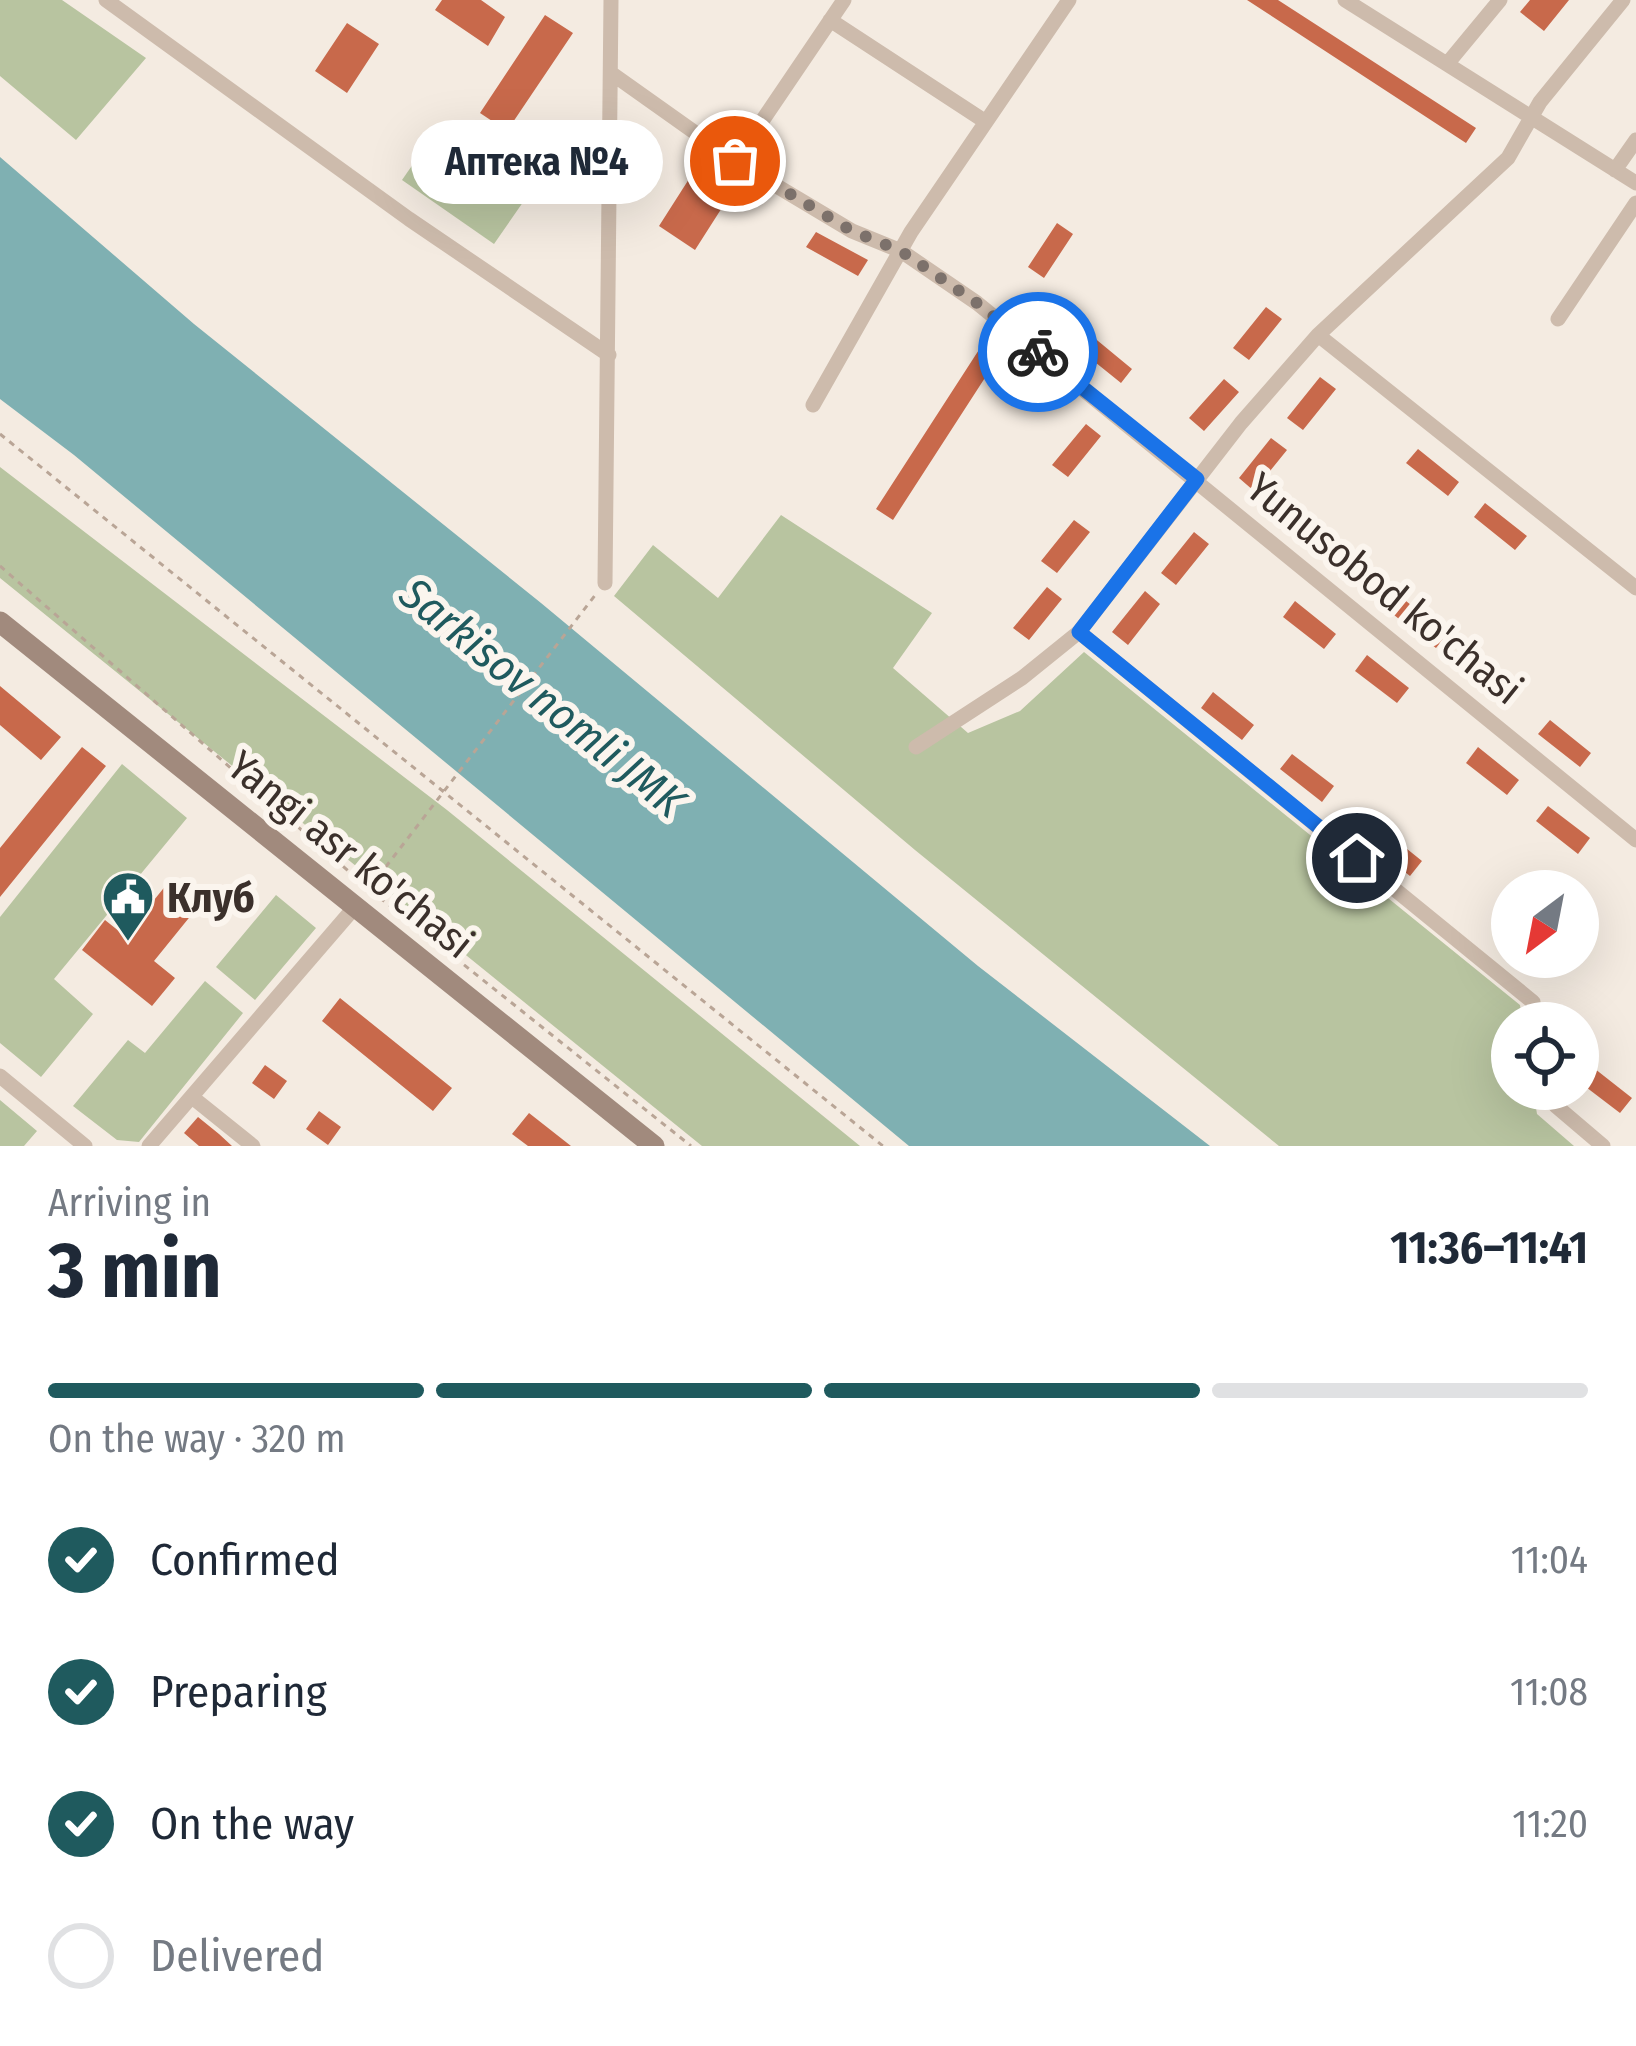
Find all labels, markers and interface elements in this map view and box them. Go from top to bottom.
pin [684,110,786,212]
callout: Аптека №4 [411,119,663,203]
icon: bag [702,128,768,194]
text: Аптека №4 [445,139,629,185]
courier [978,292,1098,412]
icon: bike [1005,319,1071,385]
street label: Yunusobod ko'chasi [1237,462,1532,715]
water label: Sarkisov nomli JMK [388,566,697,830]
street label: Yangi asr ko'chasi [218,741,483,969]
pin [1306,807,1408,909]
icon: home [1324,825,1390,891]
public building icon: Клуб [100,869,156,943]
north arrow [1491,870,1599,978]
map controls [1491,870,1599,1110]
place label: Клуб [167,873,255,923]
button: locate [1491,1002,1599,1110]
text: Arriving in [48,1180,211,1226]
text: 11:36–11:41 [1390,1221,1588,1275]
text: 3 min [48,1224,222,1318]
text: On the way · 320 m [48,1416,345,1462]
icon: check [48,1527,114,1593]
text: Confirmed [150,1533,340,1587]
text: 11:04 [1511,1537,1588,1583]
icon: check [48,1659,114,1725]
text: Preparing [150,1665,327,1719]
text: 11:08 [1510,1669,1588,1715]
icon: check [48,1791,114,1857]
text: On the way [150,1797,354,1851]
text: 11:20 [1512,1801,1588,1847]
text: Delivered [150,1929,324,1983]

